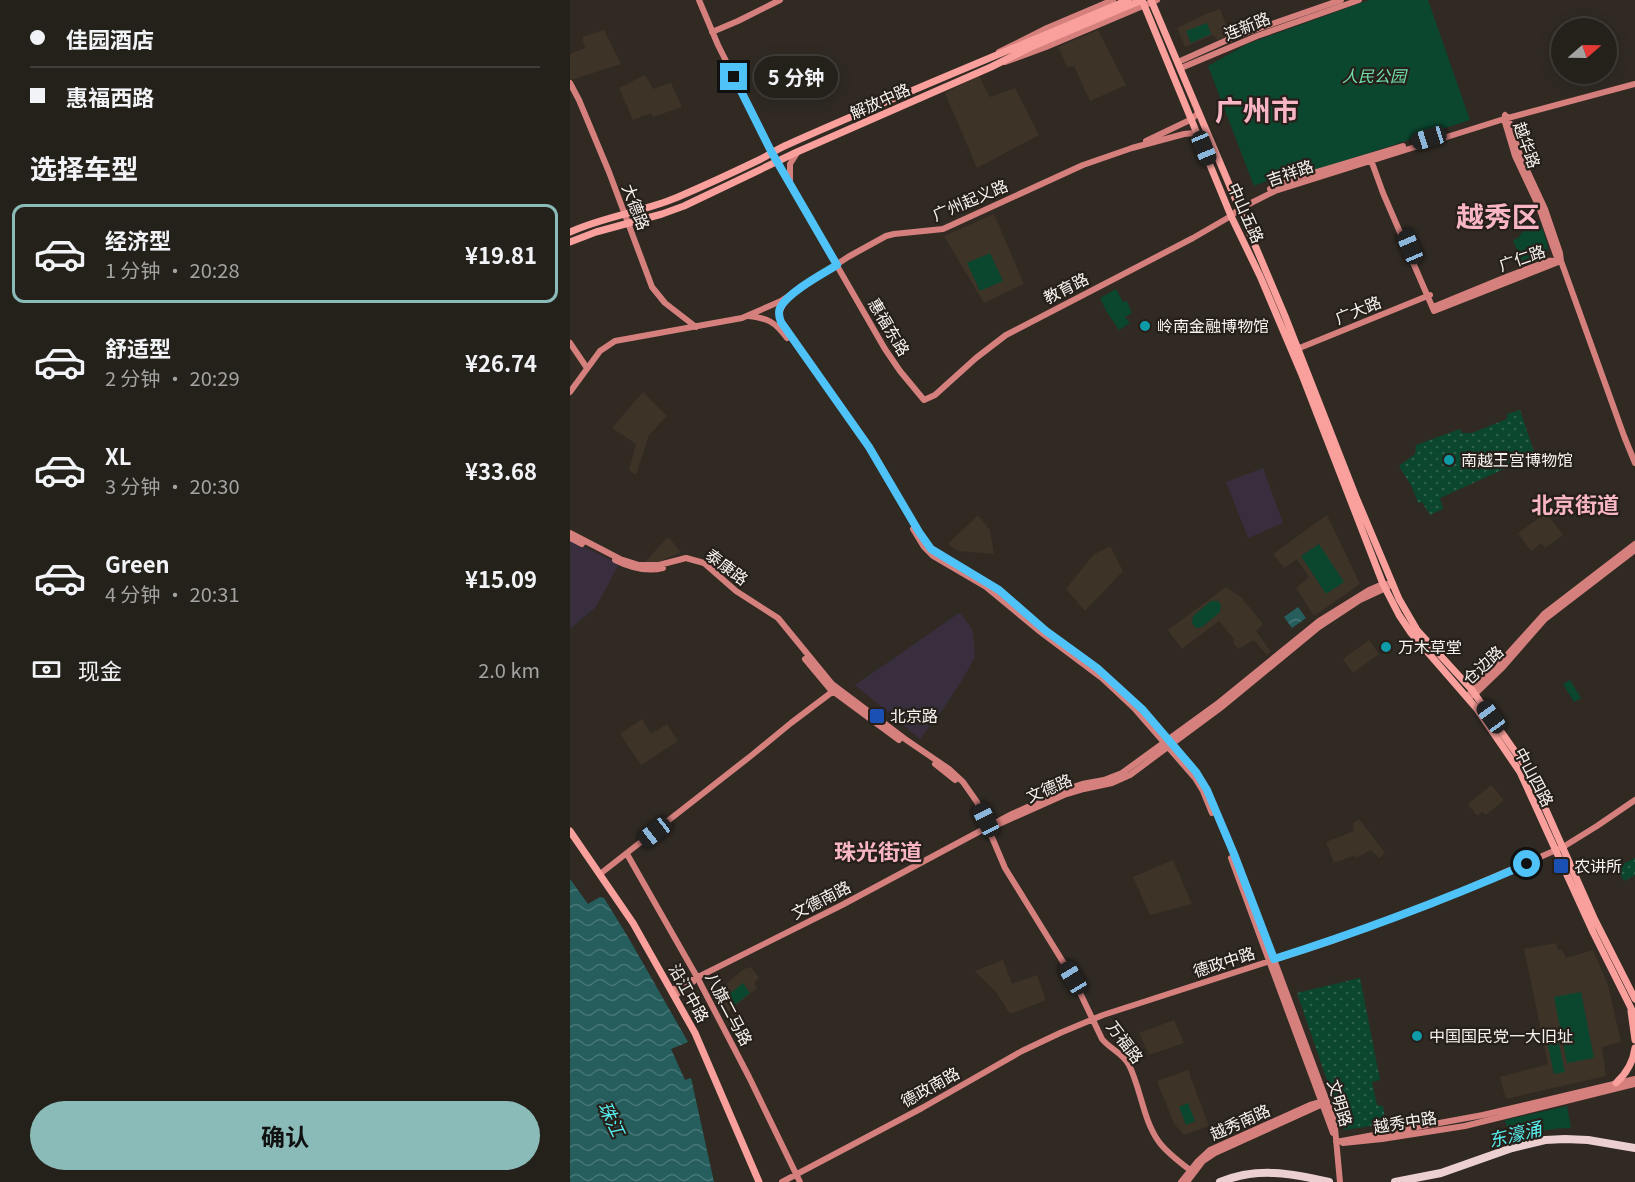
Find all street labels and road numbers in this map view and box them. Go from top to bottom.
street label: 连新路 [1220,5,1273,45]
street label: 解放中路 [845,76,914,124]
street label: 越华路 [1508,118,1547,171]
street label: 吉祥路 [1263,153,1316,191]
street label: 广州起义路 [928,172,1011,226]
street label: 中山五路 [1223,178,1271,247]
street label: 大德路 [617,180,657,233]
street label: 广仁路 [1495,238,1548,276]
street label: 教育路 [1039,266,1092,309]
street label: 广大路 [1331,289,1384,329]
street label: 惠福东路 [863,293,917,360]
street label: 泰康路 [701,542,754,590]
street label: 仓边路 [1457,639,1508,689]
street label: 中山四路 [1509,743,1561,810]
street label: 文德路 [1022,767,1075,808]
street label: 文德南路 [787,874,855,924]
street label: 德政中路 [1190,940,1258,982]
street label: 沿江中路 [664,959,716,1026]
street label: 八旗二马路 [701,968,759,1049]
street label: 万福路 [1102,1015,1150,1068]
street label: 德政南路 [896,1060,963,1112]
street label: 文明路 [1322,1076,1359,1129]
street label: 越秀南路 [1205,1097,1274,1145]
street label: 越秀中路 [1371,1104,1438,1138]

